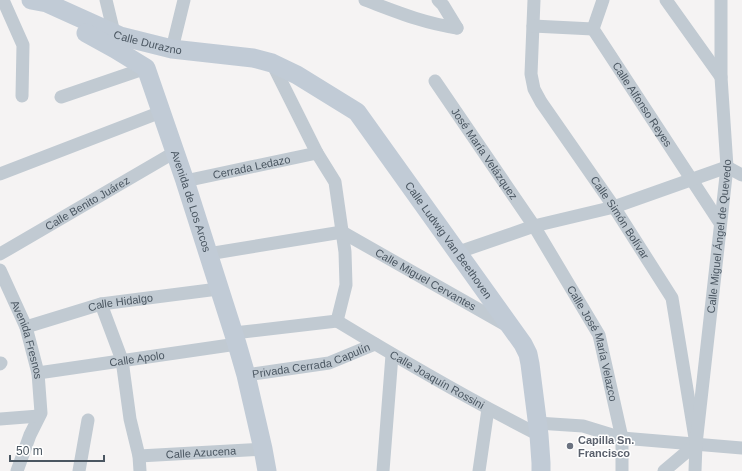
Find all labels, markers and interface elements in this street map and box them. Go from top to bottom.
street label: Calle Durazno [112,28,183,56]
street label: Calle Alfonso Reyes [610,60,675,149]
street label: José María Velázquez [449,106,520,202]
street label: Avenida de Los Arcos [169,149,213,254]
street label: Cerrada Ledazo [212,153,291,181]
street label: Calle Miguel Ángel de Quevedo [705,159,733,314]
street label: Calle Benito Juárez [43,174,132,232]
street label: Calle Simón Bolívar [588,174,652,261]
street label: Calle Ludwig Van Beethoven [403,180,495,301]
street label: Calle Miguel Cervantes [373,246,479,313]
street label: Calle José María Velazco [565,283,620,402]
street label: Calle Hidalgo [87,291,154,314]
street label: Avenida Fresnos [9,298,44,380]
street label: Privada Cerrada Capulín [251,341,372,380]
street label: Calle Joaquín Rossini [388,348,486,411]
street label: Calle Apolo [109,349,165,369]
place label: Capilla Sn. Francisco [578,434,634,459]
scale bar [10,437,104,463]
marker: Capilla Sn. Francisco [565,441,575,451]
text: 50 m [16,444,43,458]
street label: Calle Azucena [165,444,237,460]

